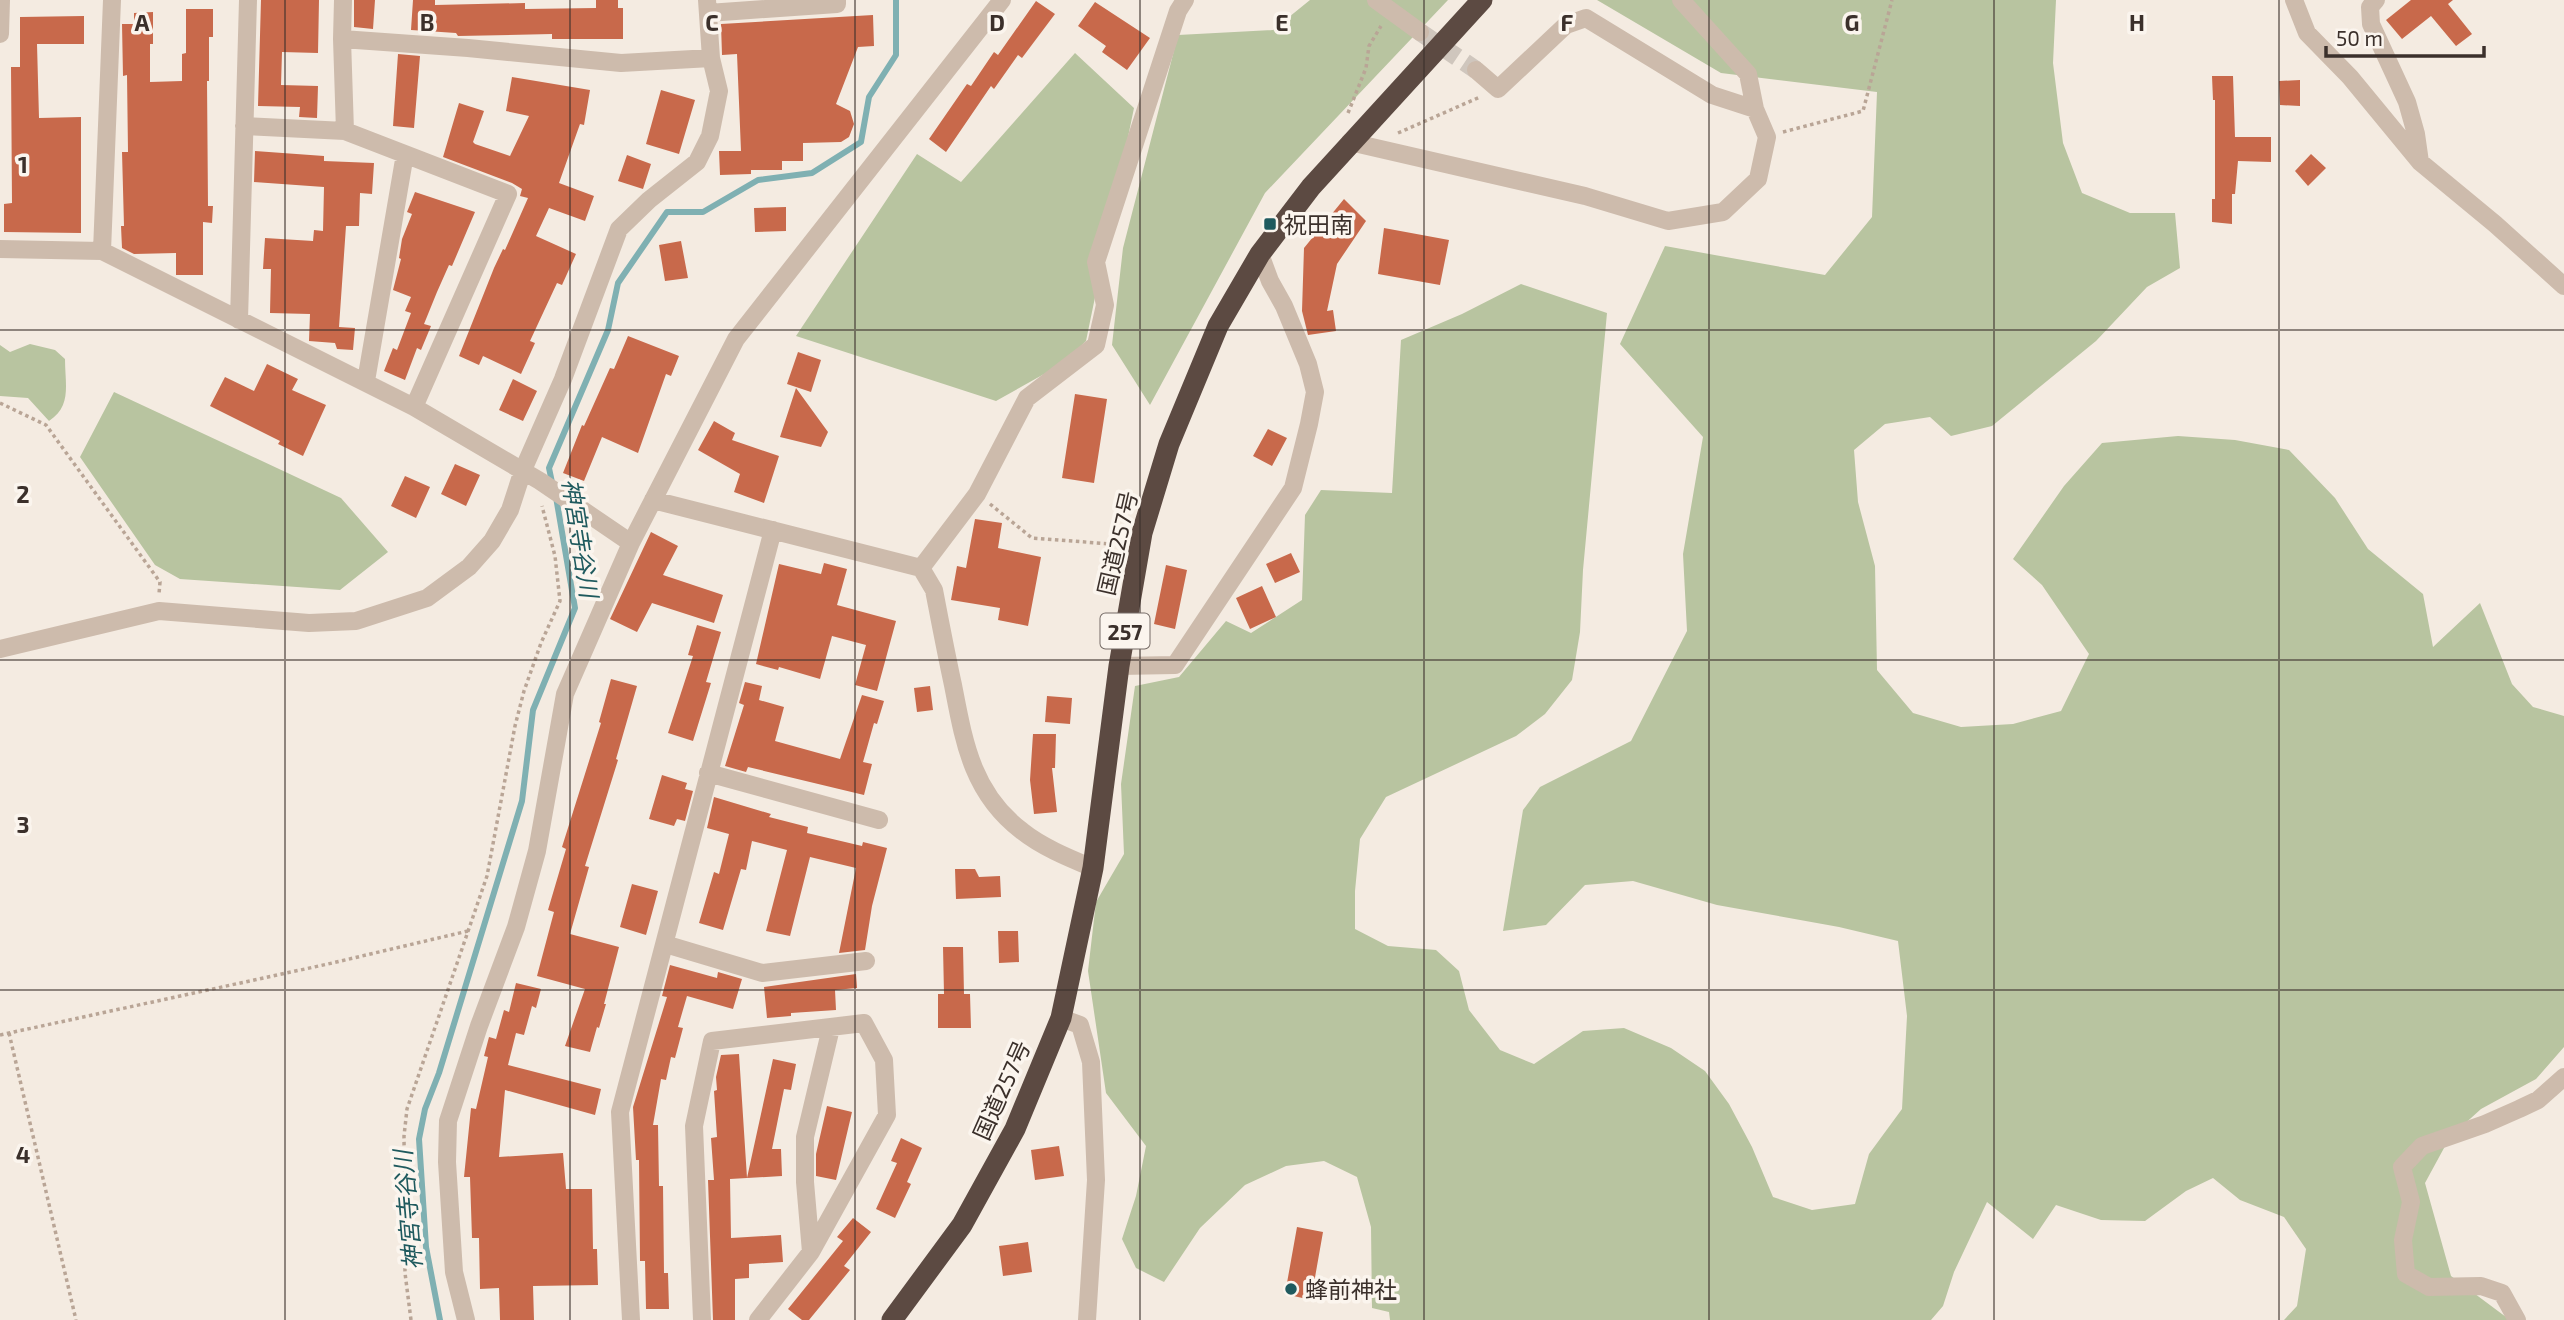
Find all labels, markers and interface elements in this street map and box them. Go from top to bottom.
text: A [134,8,150,36]
text: B [420,8,434,36]
text: C [705,8,719,36]
text: D [989,8,1005,36]
text: E [1275,8,1289,36]
text: F [1561,8,1574,36]
text: G [1845,8,1859,36]
text: H [2129,8,2145,36]
scale bar [2326,14,2484,58]
text: 50 m [2336,25,2383,50]
text: 1 [18,150,28,178]
place label: 祝田南 [1284,210,1353,238]
marker: 祝田南 [1262,216,1278,232]
water label: 神宮寺谷川 [557,476,605,602]
text: 2 [16,480,30,508]
street label: 国道257号 [1091,488,1143,598]
road number: 257 [1100,614,1150,648]
text: 3 [16,810,30,838]
street label: 国道257号 [967,1036,1035,1144]
text: 4 [16,1140,30,1168]
water label: 神宮寺谷川 [387,1146,427,1271]
place label: 蜂前神社 [1305,1275,1397,1303]
marker: 蜂前神社 [1283,1281,1299,1297]

